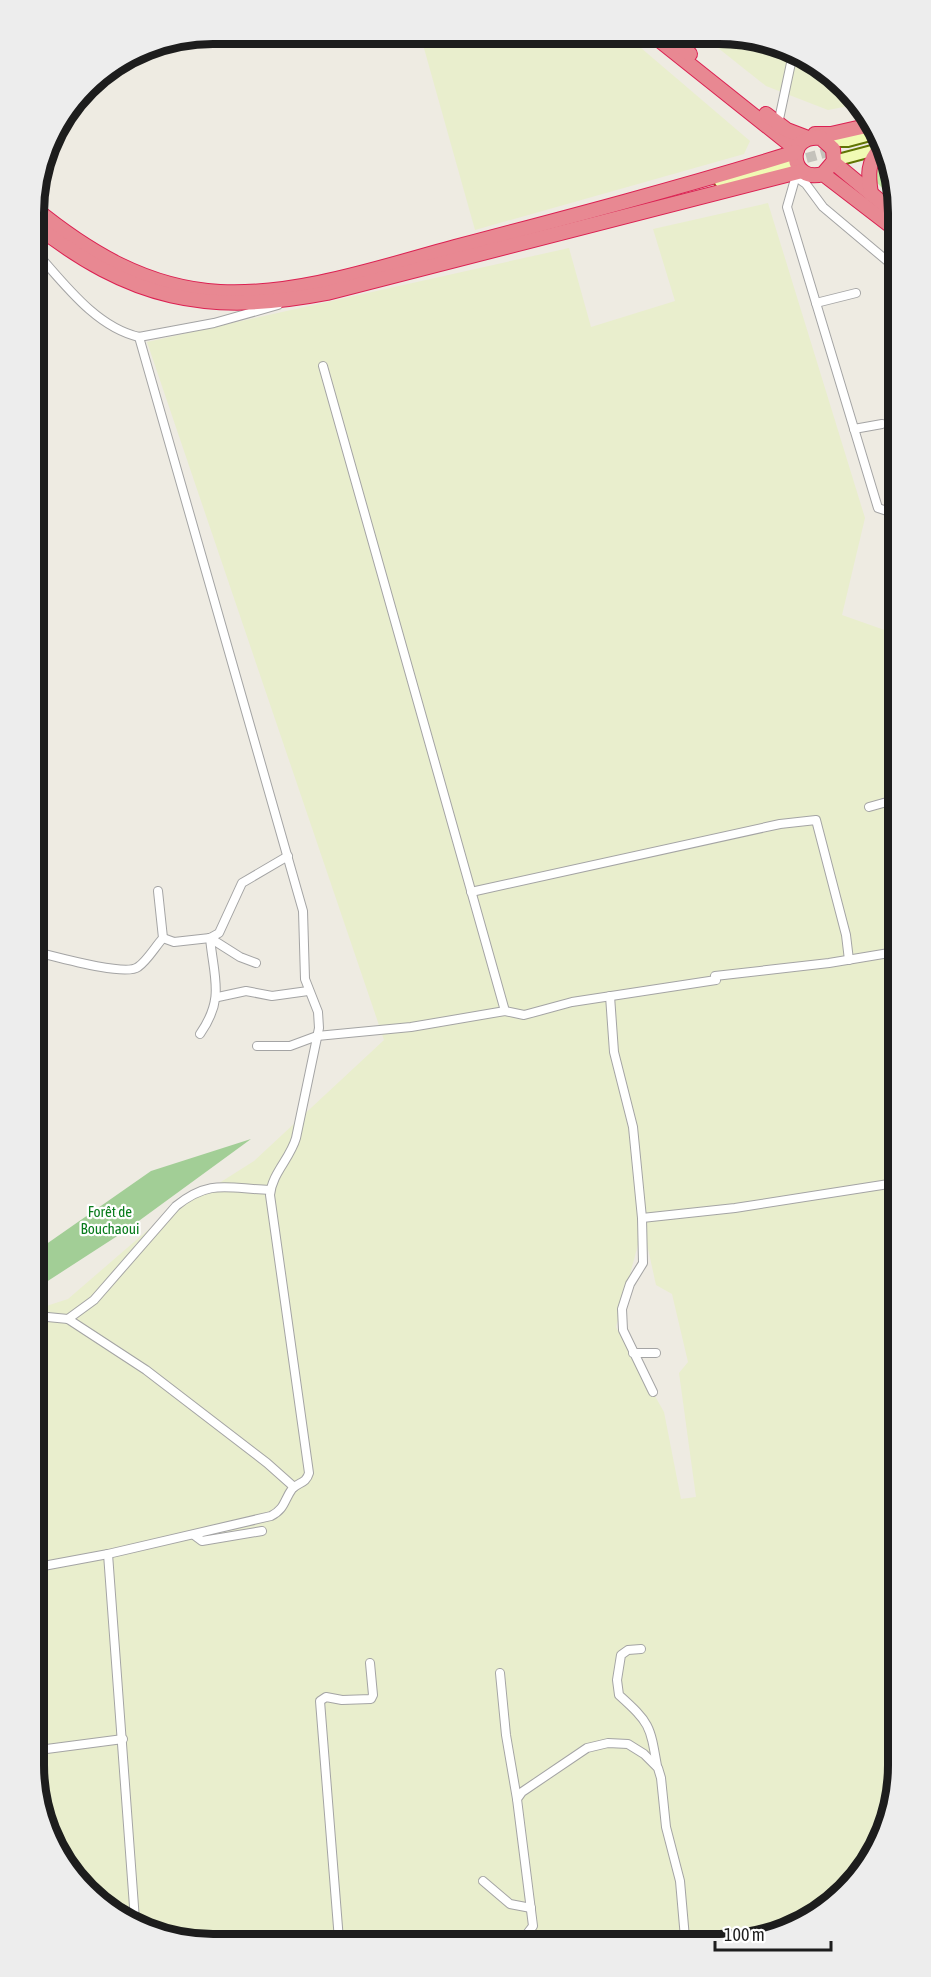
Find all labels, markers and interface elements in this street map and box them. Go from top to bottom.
park label: Forêt de Bouchaoui [81,1203,139,1237]
scale bar [715,1914,830,1952]
text: 100 m [724,1924,765,1945]

